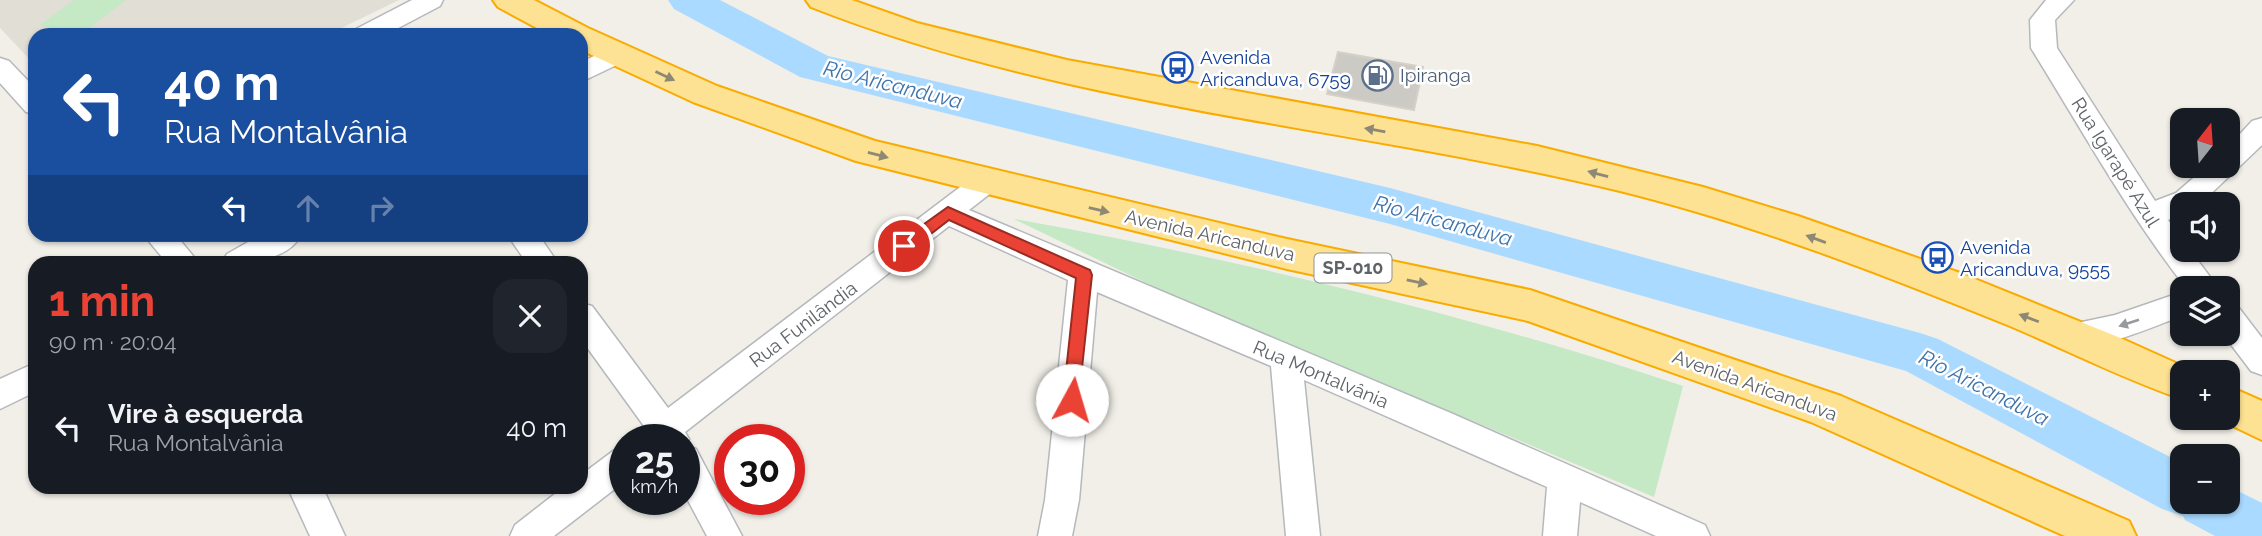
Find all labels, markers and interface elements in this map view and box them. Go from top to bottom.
place label: Avenida Aricanduva, 6759 [1200,46,1351,90]
bus stop icon: Avenida Aricanduva, 6759 [1160,51,1194,85]
text: 40 m [164,54,279,111]
water label: Rio Aricanduva [821,55,965,114]
icon: left [49,56,140,147]
fuel station icon: Ipiranga [1360,58,1394,92]
place label: Ipiranga [1400,64,1471,86]
one-way arrow [655,70,675,82]
street label: Rua Igarapé Azul [2067,93,2165,231]
north arrow [2170,108,2240,178]
map controls [2170,108,2240,514]
text: Rua Montalvânia [164,113,408,150]
one-way arrow [1364,125,1386,136]
one-way arrow [868,150,890,161]
one-way arrow [1587,168,1609,179]
icon: left [216,189,254,227]
icon: ahead [289,189,327,227]
icon: right [362,189,400,227]
water label: Rio Aricanduva [1371,190,1515,251]
button: sound [2170,192,2240,262]
one-way arrow [1088,205,1110,216]
street label: Avenida Aricanduva [1123,205,1297,265]
pin [874,216,934,276]
icon: arrive [885,227,923,265]
one-way arrow [1805,233,1826,244]
place label: Avenida Aricanduva, 9555 [1960,236,2110,280]
bus stop icon: Avenida Aricanduva, 9555 [1920,241,1954,275]
road number: SP-010 [1314,254,1392,282]
street label: Rua Funilândia [745,276,861,372]
one-way arrow [1406,276,1428,287]
button: layers [2170,276,2240,346]
text: 1 min [49,277,155,326]
button: close [493,279,567,353]
one-way arrow [2019,312,2040,323]
one-way arrow [2119,318,2140,328]
text: 90 m · 20:04 [49,328,177,355]
street label: Rua Montalvânia [1250,336,1392,412]
water label: Rio Aricanduva [1915,344,2053,431]
street label: Avenida Aricanduva [1670,345,1840,425]
button: + [2170,360,2240,430]
position arrow [1035,363,1109,437]
text: Vire à esquerda [108,399,303,429]
icon: left [49,409,87,447]
text: 40 m [506,413,567,443]
speed limit sign: 30 [714,424,805,515]
text: Rua Montalvânia [108,429,283,456]
text: 25 [635,440,674,481]
button: − [2170,444,2240,514]
text: km/h [631,476,678,497]

